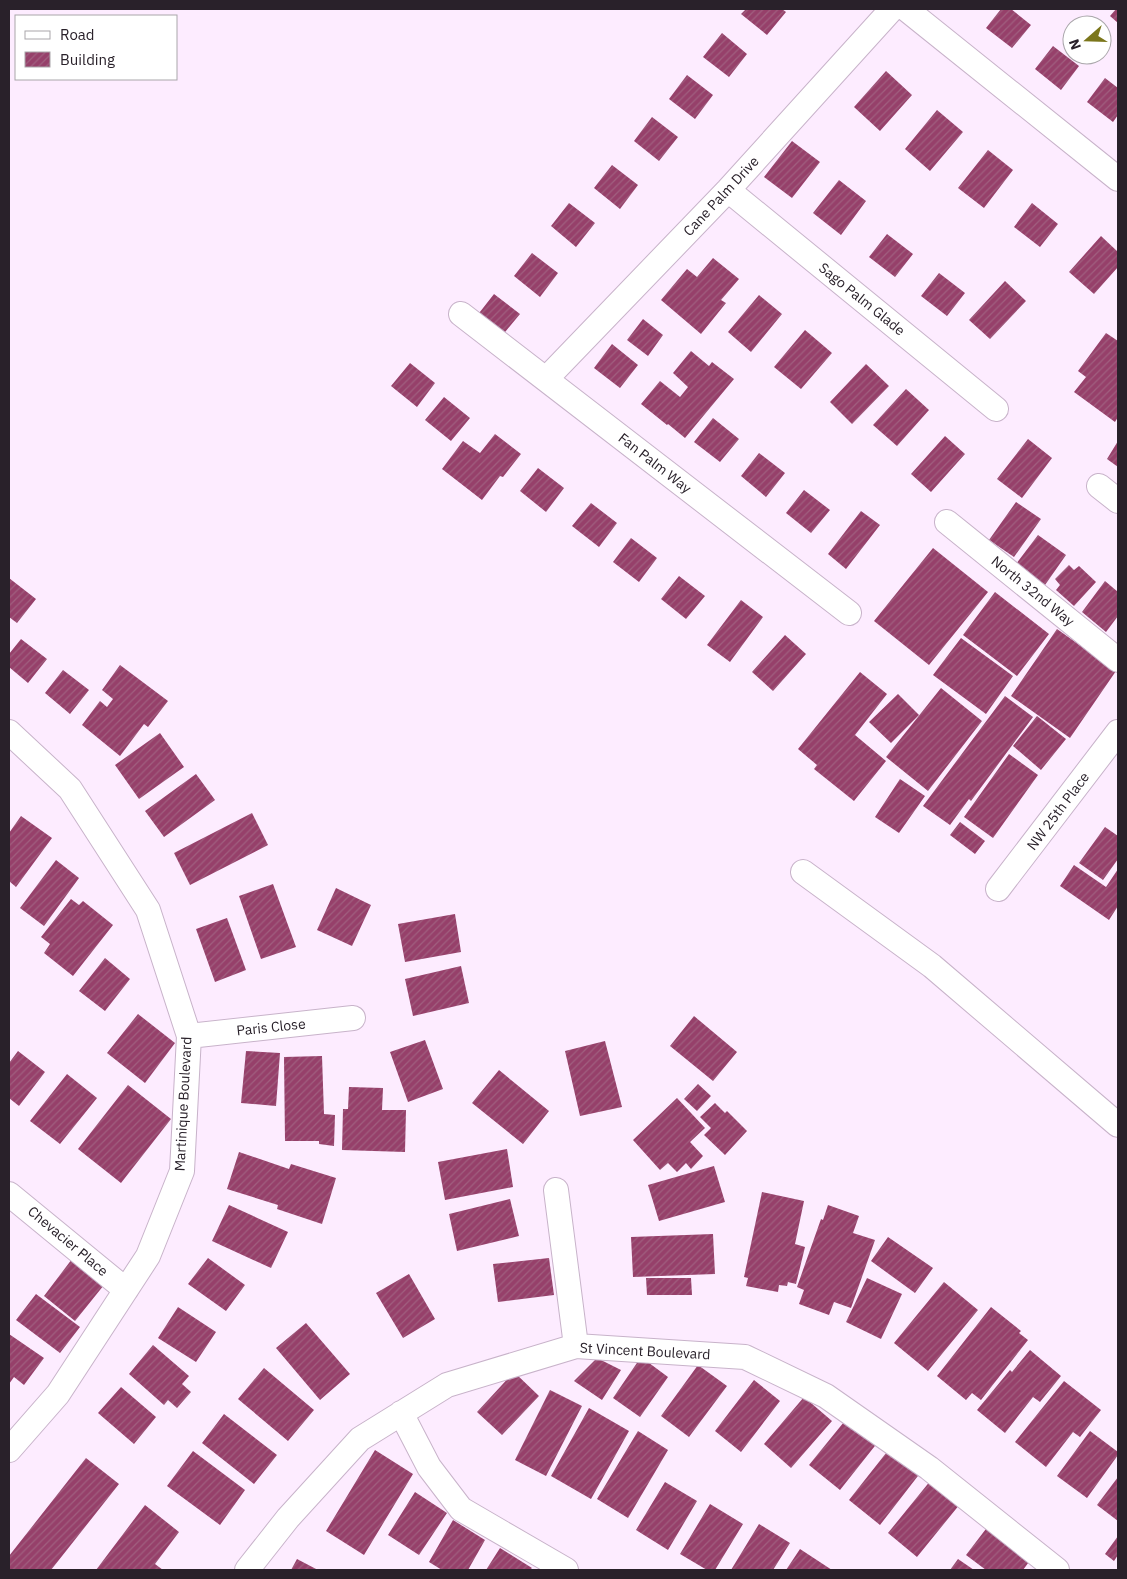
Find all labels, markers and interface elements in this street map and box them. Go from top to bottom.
legend [15,15,178,80]
north arrow [1062,15,1112,65]
text: Road [60,25,95,44]
text: N [1065,37,1085,52]
text: Building [60,50,115,69]
street label: Cane Palm Drive [679,152,763,240]
street label: Sago Palm Glade [815,259,909,340]
street label: Fan Palm Way [615,429,695,497]
street label: North 32nd Way [988,552,1078,630]
street label: NW 25th Place [1023,768,1093,854]
street label: Paris Close [236,1014,307,1040]
street label: Martinique Boulevard [170,1036,196,1172]
street label: Chevacier Place [24,1202,112,1280]
street label: St Vincent Boulevard [579,1339,711,1363]

